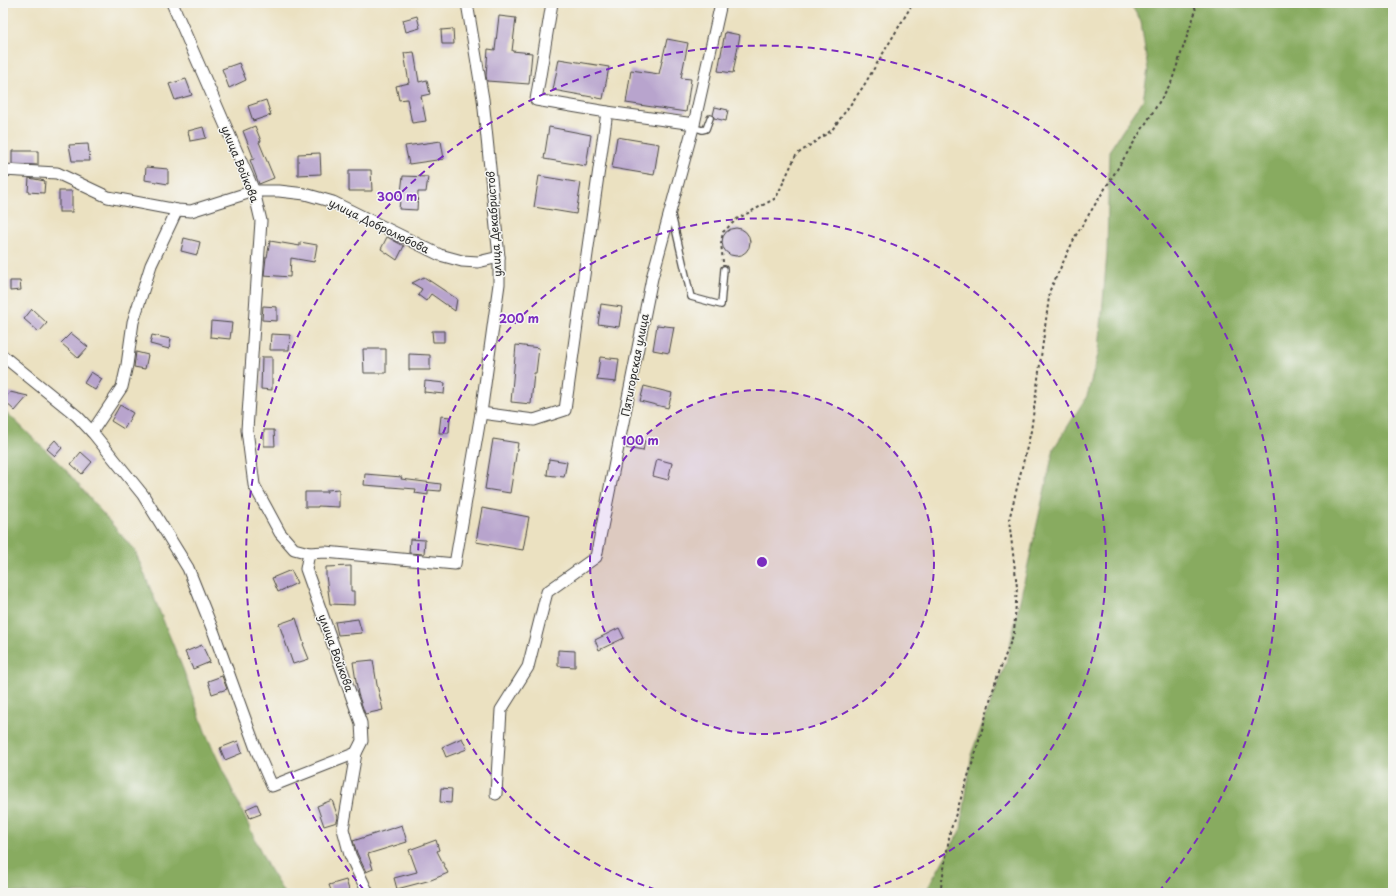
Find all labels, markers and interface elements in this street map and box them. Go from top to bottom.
street label: улица Войкова [217,123,264,205]
street label: улица Декабристов [481,171,506,277]
text: 300 m [377,187,417,205]
street label: улица Добролюбова [326,194,433,257]
text: 200 m [499,309,539,327]
street label: Пятигорская улица [616,312,653,418]
text: 100 m [621,431,659,449]
centre of rings [755,555,769,569]
street label: улица Войкова [315,612,358,694]

